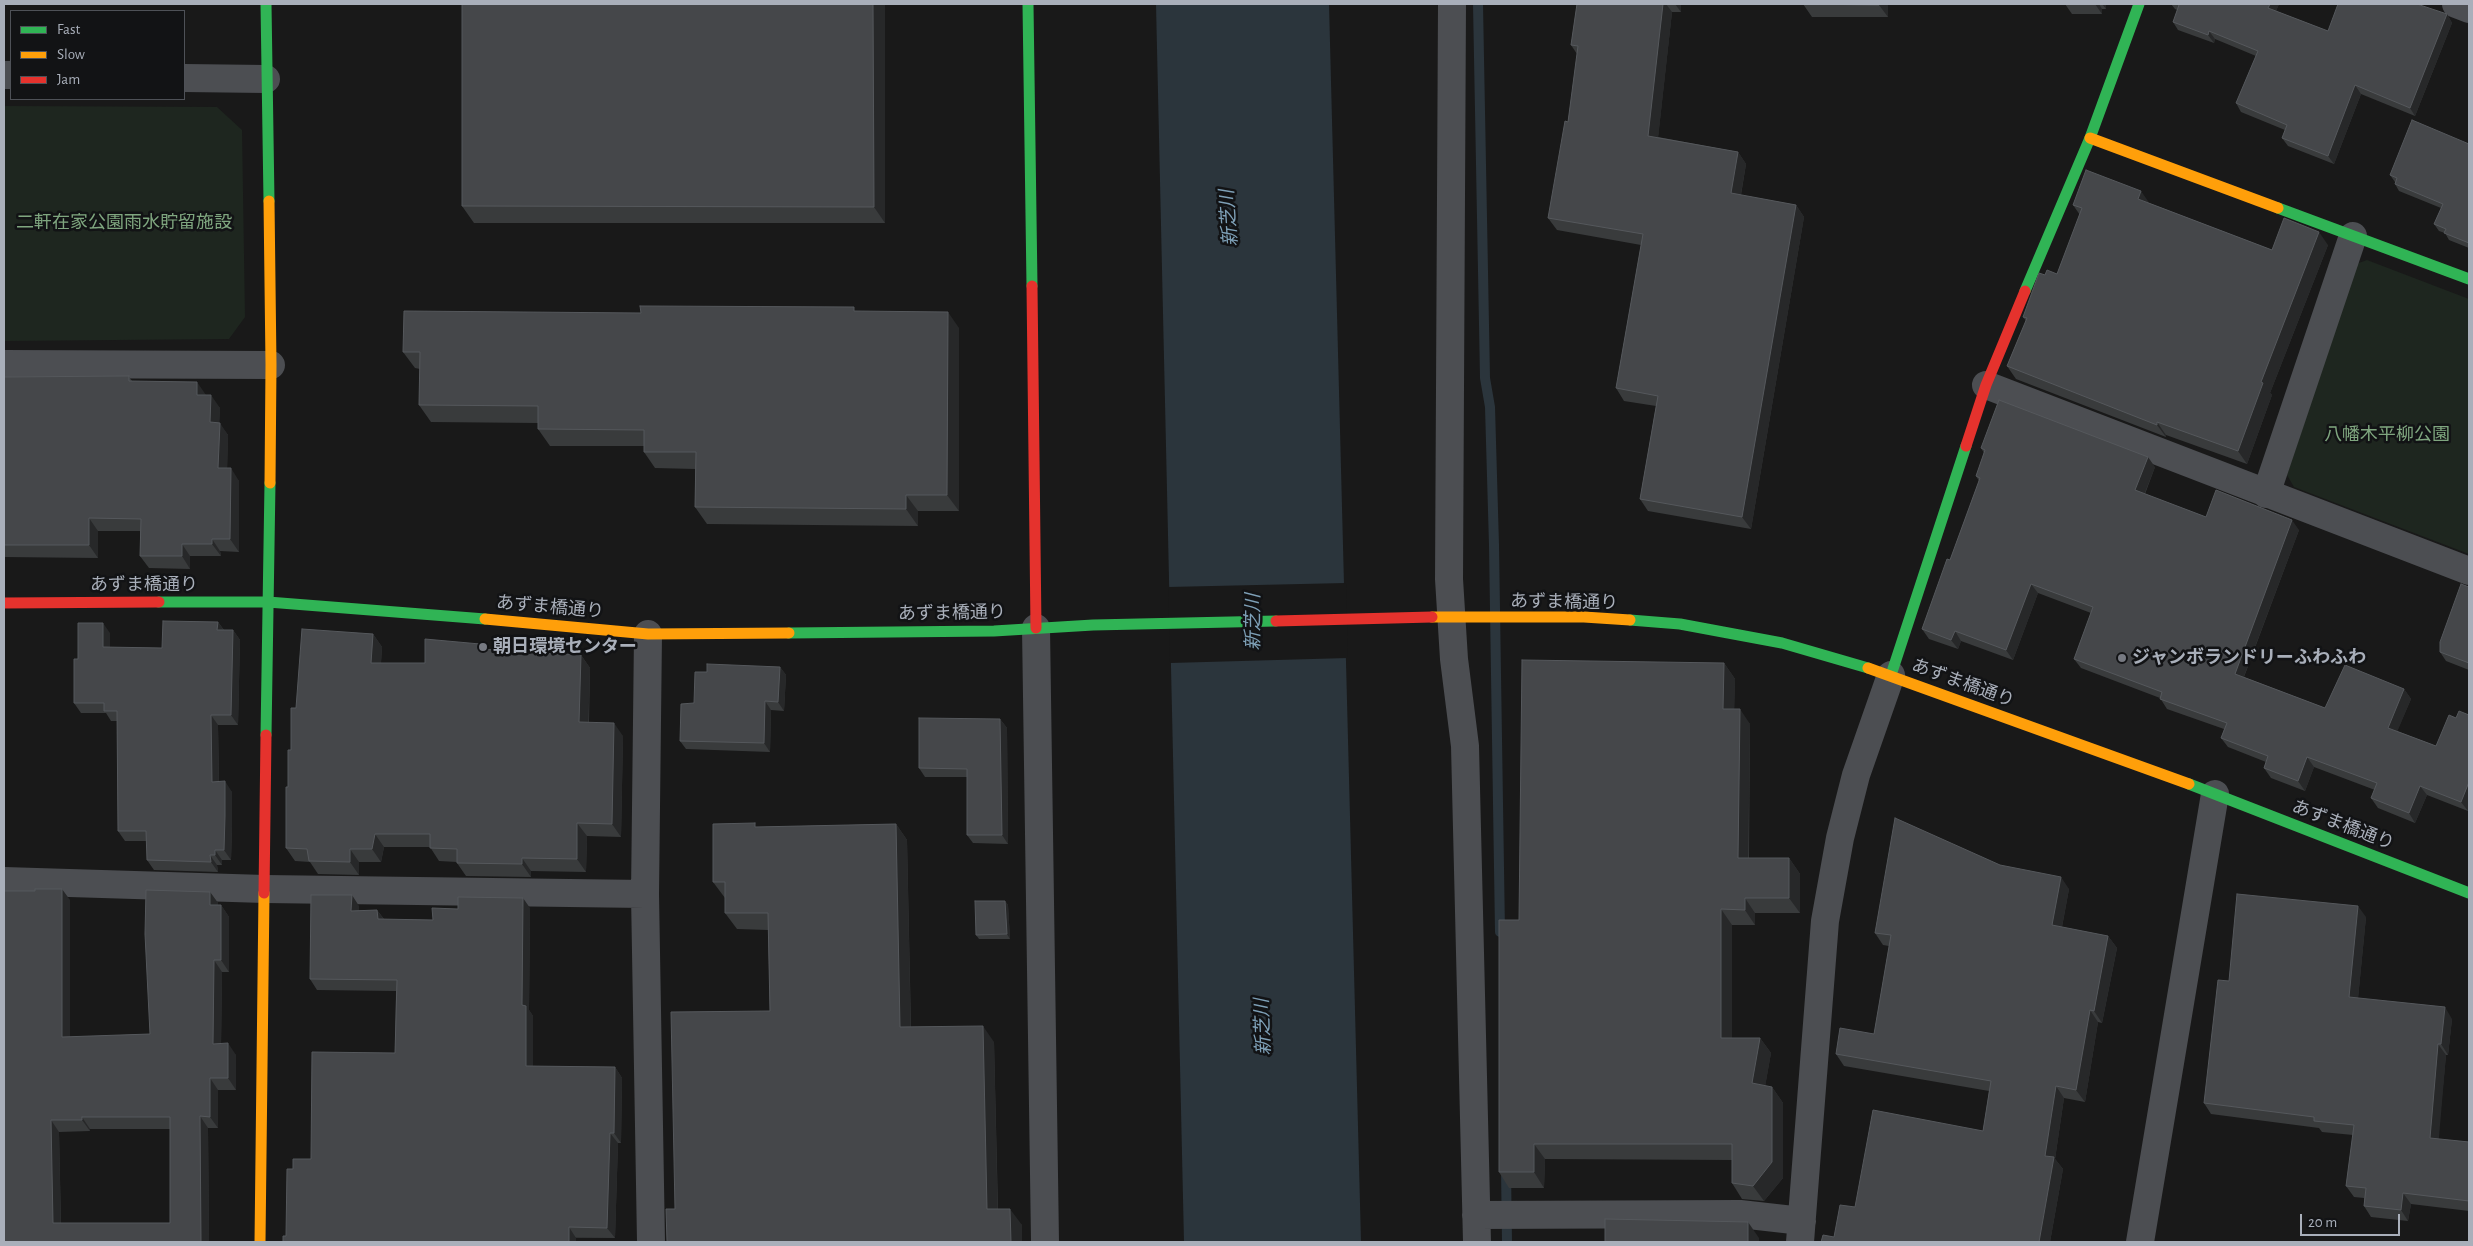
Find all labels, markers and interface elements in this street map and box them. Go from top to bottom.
legend [10,10,185,100]
text: Fast [57,22,80,37]
text: Slow [57,47,85,62]
text: Jam [57,72,80,87]
water label: 新芝川 [1216,189,1242,247]
park label: 二軒在家公園雨水貯留施設 [16,212,232,234]
park label: 八幡木平柳公園 [2324,424,2450,446]
street label: あずま橋通り [90,574,198,596]
street label: あずま橋通り [1510,590,1618,614]
street label: あずま橋通り [495,592,605,622]
water label: 新芝川 [1242,594,1264,650]
street label: あずま橋通り [898,601,1006,625]
place label: 朝日環境センター [493,636,637,658]
marker: 朝日環境センター [477,641,489,653]
place label: ジャンボランドリーふわふわ [2132,647,2366,669]
marker: ジャンボランドリーふわふわ [2116,652,2128,664]
street label: あずま橋通り [1909,654,2017,712]
street label: あずま橋通り [2289,796,2397,854]
water label: 新芝川 [1251,998,1275,1056]
scale bar [2303,1204,2403,1236]
text: 20 m [2308,1215,2337,1230]

